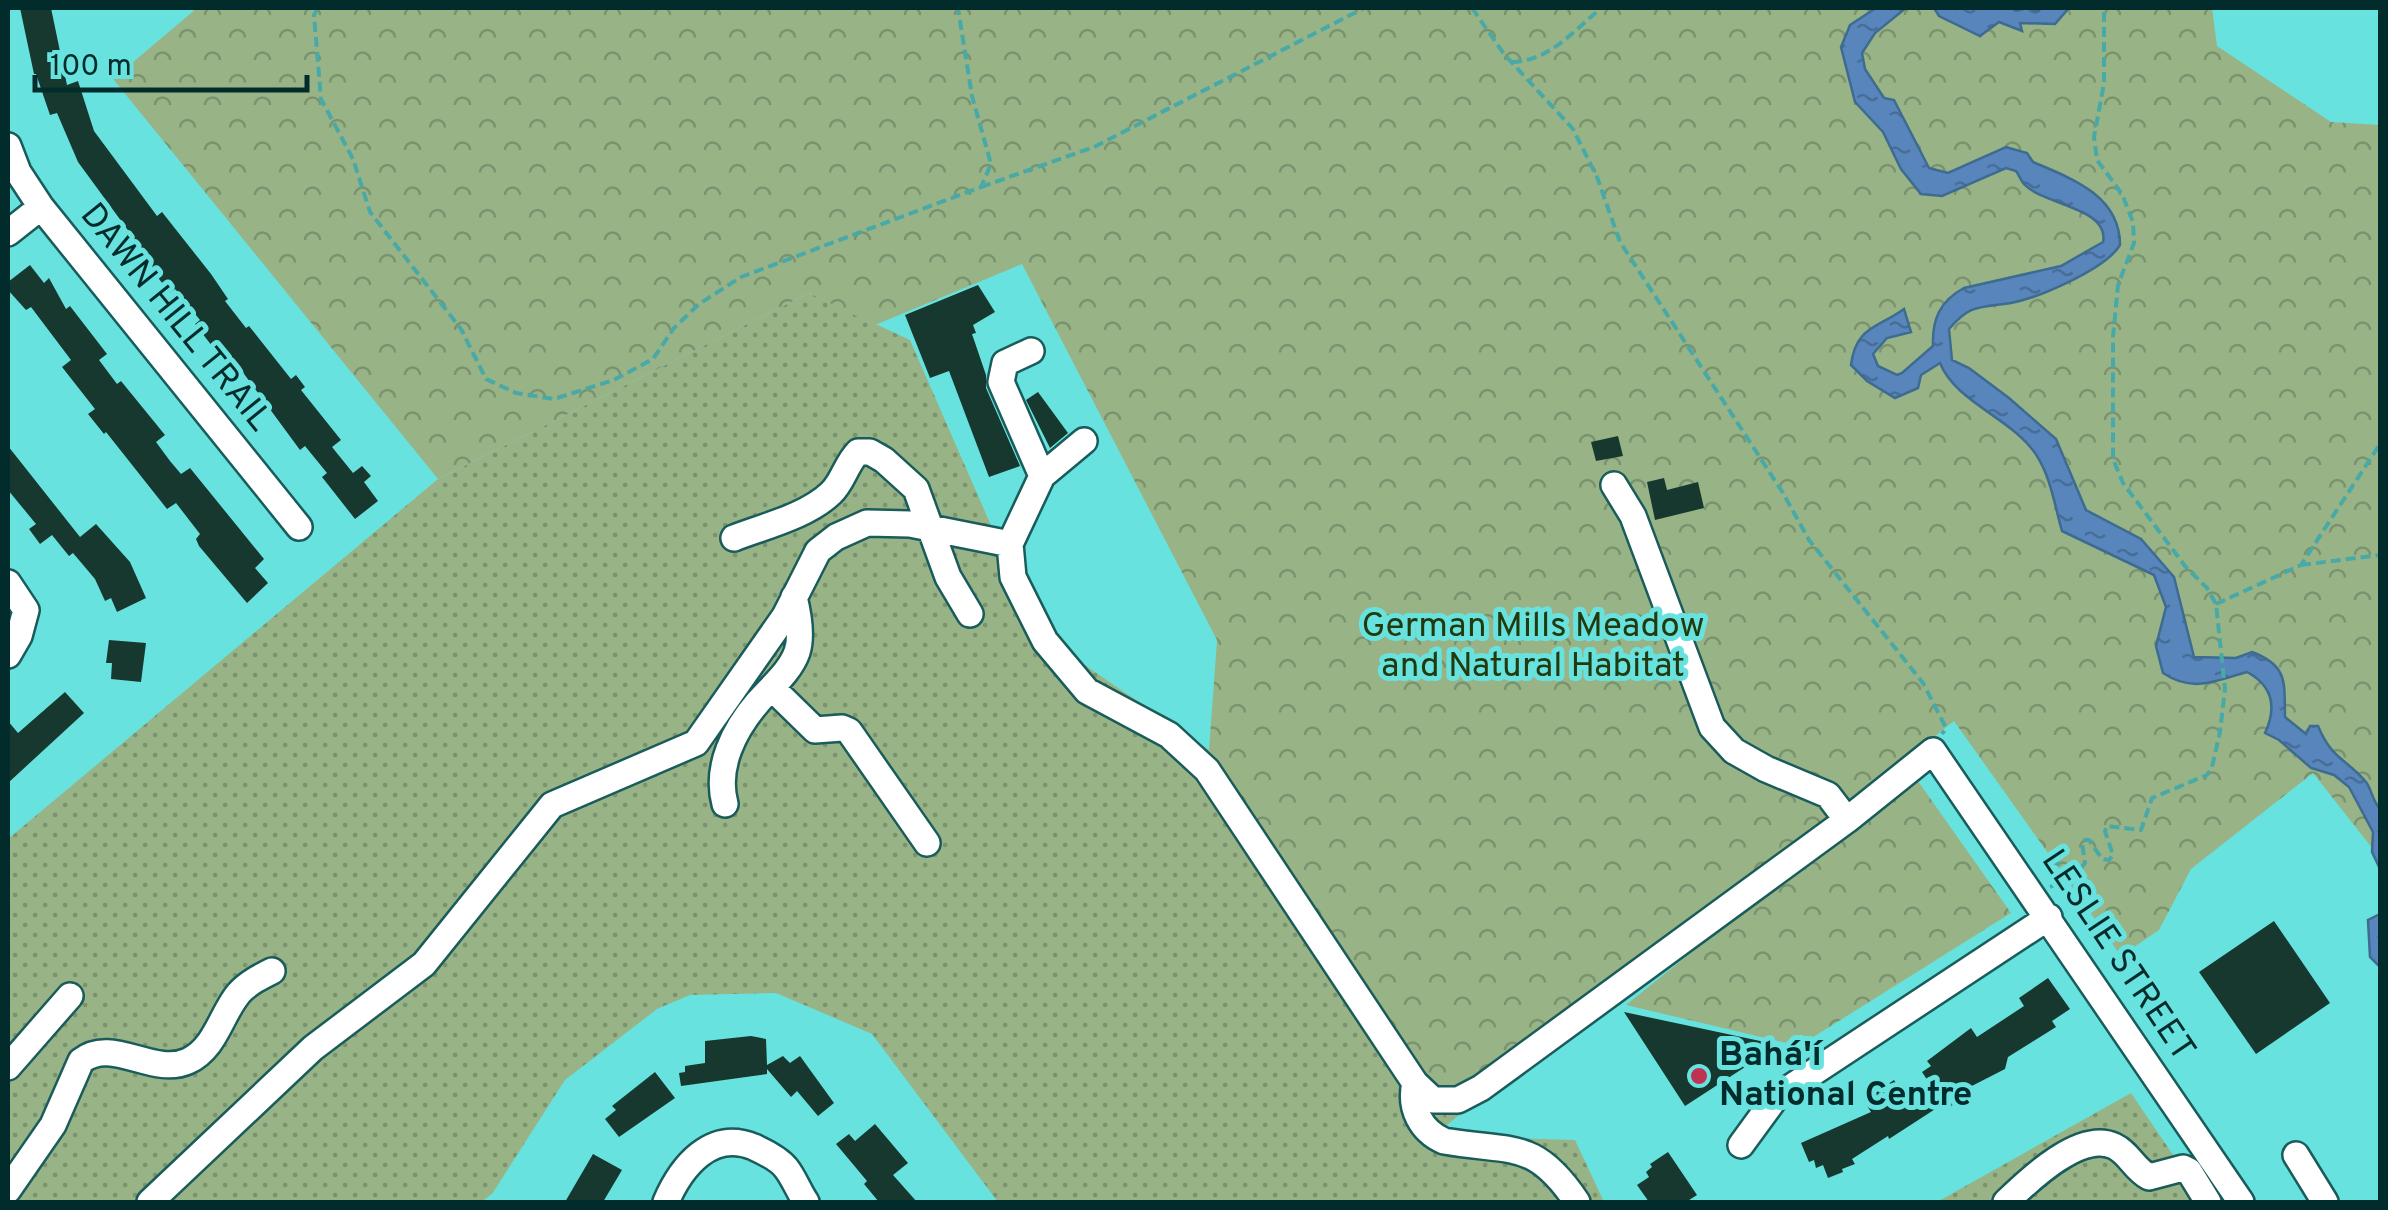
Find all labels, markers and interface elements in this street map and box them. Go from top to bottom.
scale bar [35,30,308,92]
text: 100 m [50,49,132,86]
street label: DAWN HILL TRAIL [69,195,281,441]
park label: German Mills Meadow and Natural Habitat [1362,605,1705,689]
street label: LESLIE STREET [2030,842,2204,1070]
place label: Bahá'í National Centre [1719,1034,1972,1118]
marker: Bahá'í National Centre [1688,1065,1710,1087]

